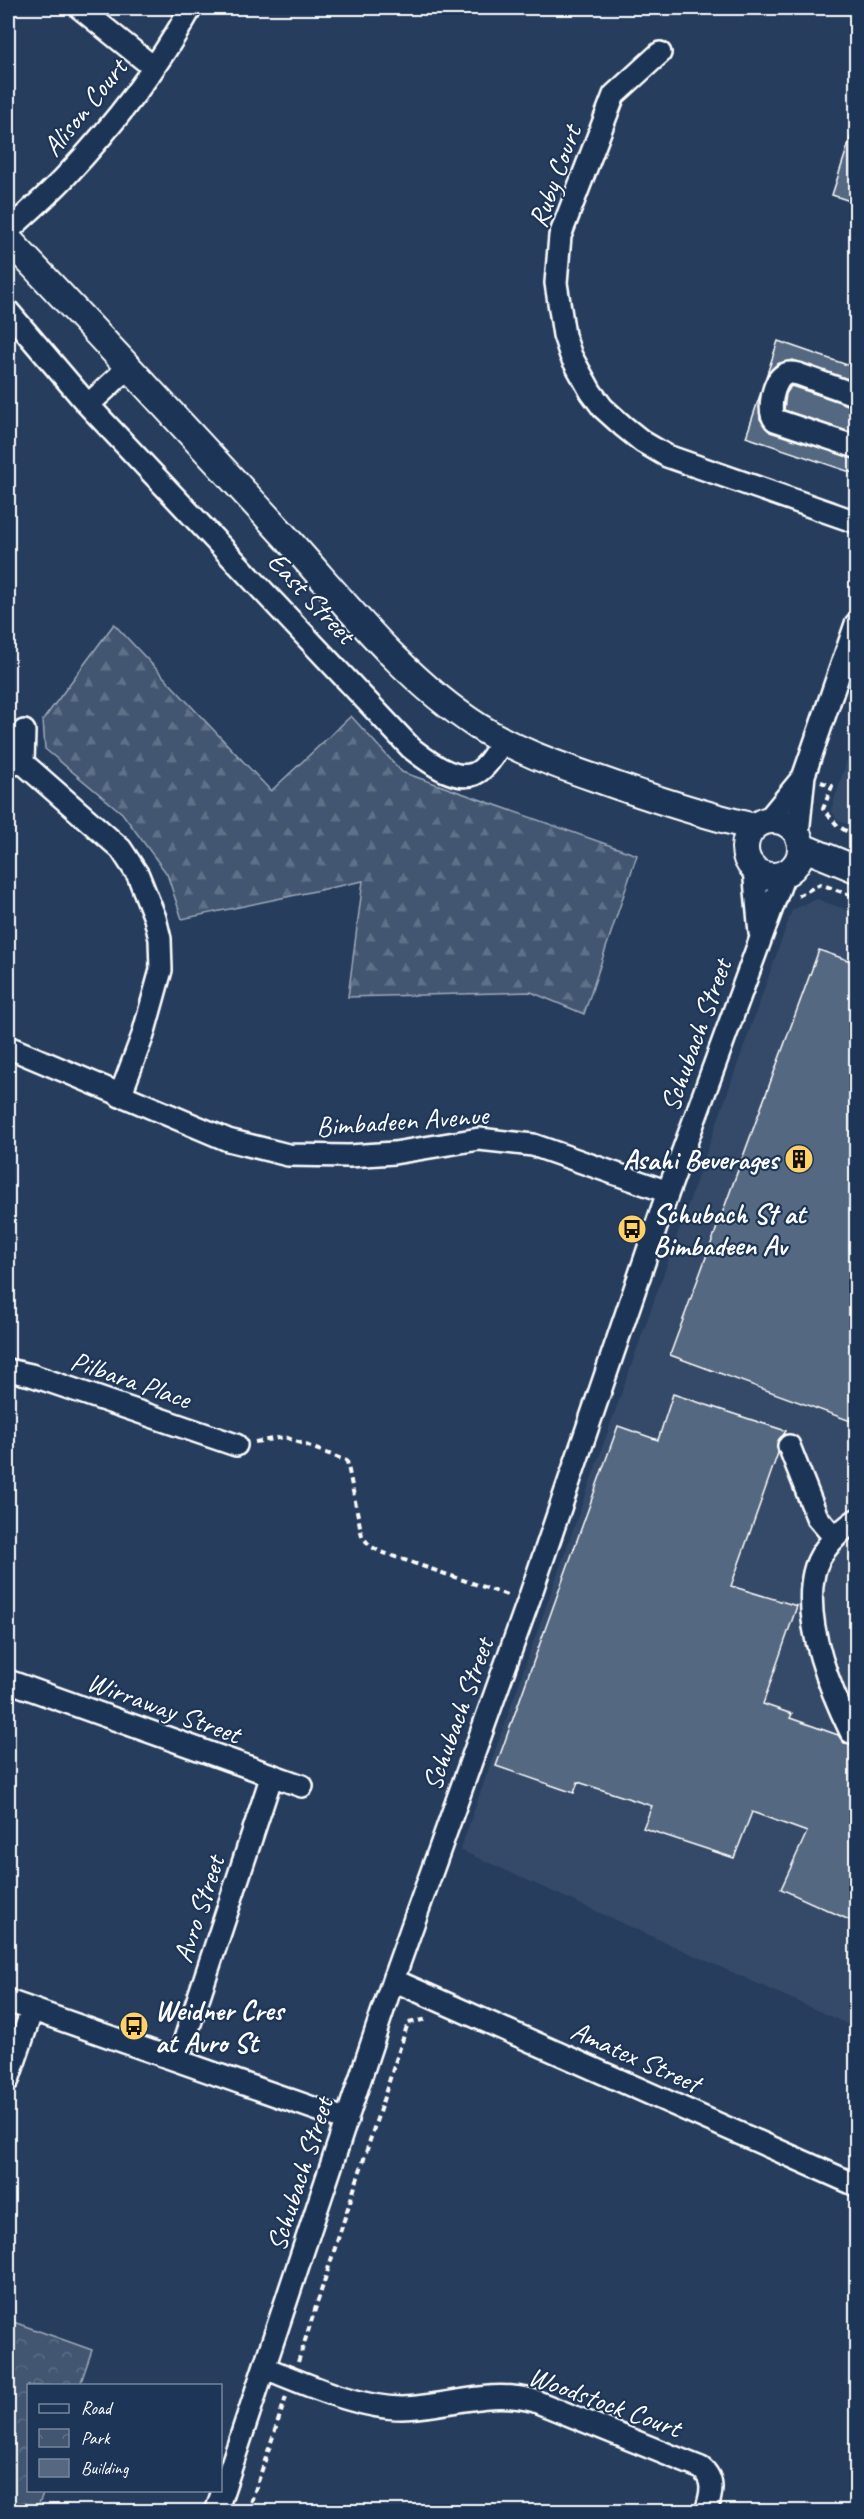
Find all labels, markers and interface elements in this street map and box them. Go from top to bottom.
street label: Alison Court [34,49,136,163]
street label: Ruby Court [520,118,590,232]
street label: East Street [260,544,365,653]
street label: Schubach Street [652,952,740,1116]
street label: Bimbadeen Avenue [315,1097,491,1144]
place label: Asahi Beverages [623,1142,781,1177]
building icon: Asahi Beverages [783,1143,815,1175]
place label: Schubach St at Bimbadeen Av [653,1196,808,1263]
bus stop icon: Schubach St at Bimbadeen Av [616,1213,648,1245]
street label: Pilbara Place [66,1343,197,1417]
street label: Schubach Street [414,1631,502,1795]
street label: Wirraway Street [83,1664,248,1752]
street label: Avro Street [165,1849,233,1967]
place label: Weidner Cres at Avro St [155,1993,286,2060]
bus stop icon: Weidner Cres at Avro St [118,2010,150,2042]
street label: Amatex Street [566,2012,709,2102]
street label: Schubach Street [258,2090,342,2255]
street label: Woodstock Court [524,2358,688,2446]
legend [27,2384,222,2492]
text: Road [81,2397,114,2419]
text: Park [81,2427,111,2449]
text: Building [81,2457,130,2479]

